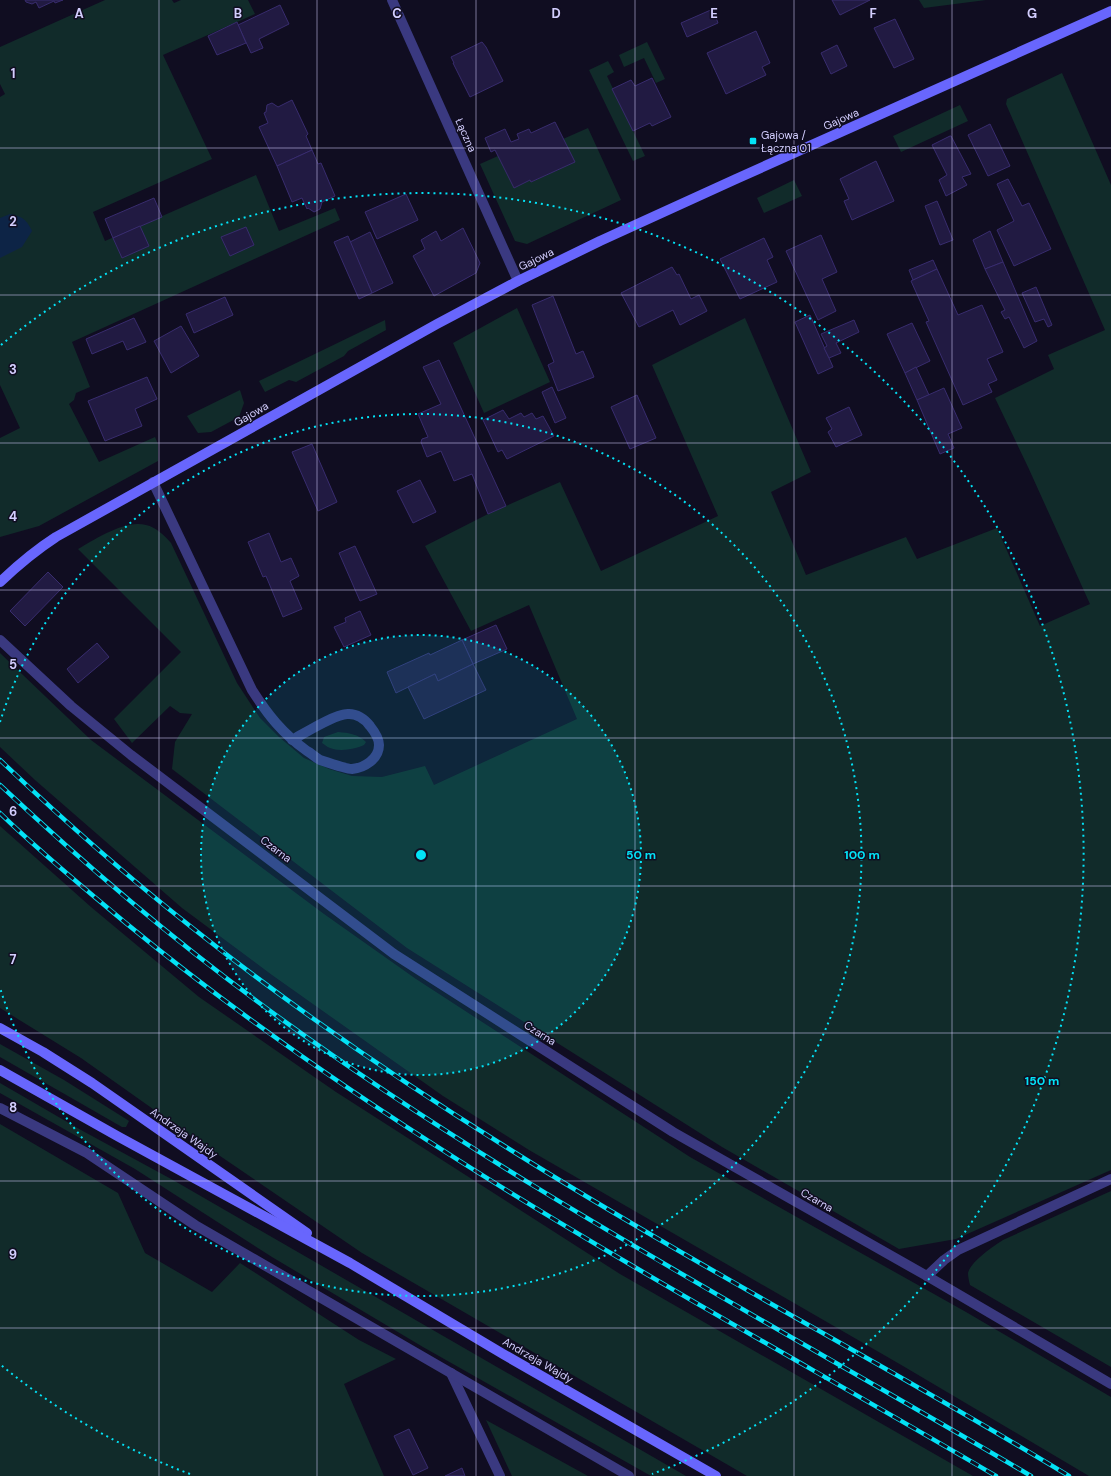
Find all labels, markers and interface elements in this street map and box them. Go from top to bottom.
text: A [74,5,84,22]
text: B [234,5,242,22]
text: C [392,5,402,22]
text: D [551,5,561,22]
text: E [710,5,718,22]
text: F [869,5,877,22]
text: G [1027,5,1037,22]
text: 1 [11,65,15,82]
street label: Gajowa [821,105,861,133]
street label: Łączna [452,116,480,154]
place label: Gajowa / Łączna 01 [761,128,811,155]
marker: Gajowa / Łączna 01 [748,136,758,146]
text: 2 [9,213,17,230]
street label: Gajowa [516,244,556,274]
text: 3 [9,361,17,378]
street label: Gajowa [231,399,271,429]
text: 4 [9,508,17,525]
text: 5 [9,656,17,673]
text: 6 [9,803,17,820]
street label: Czarna [258,833,294,865]
text: 50 m [626,847,656,863]
text: 100 m [844,847,880,863]
centre of rings [414,848,428,862]
text: 7 [10,951,17,968]
street label: Czarna [521,1018,559,1048]
text: 150 m [1025,1073,1059,1089]
text: 8 [9,1099,17,1116]
street label: Andrzeja Wajdy [148,1105,220,1161]
street label: Czarna [798,1185,836,1215]
text: 9 [9,1246,17,1263]
street label: Andrzeja Wajdy [500,1334,576,1386]

